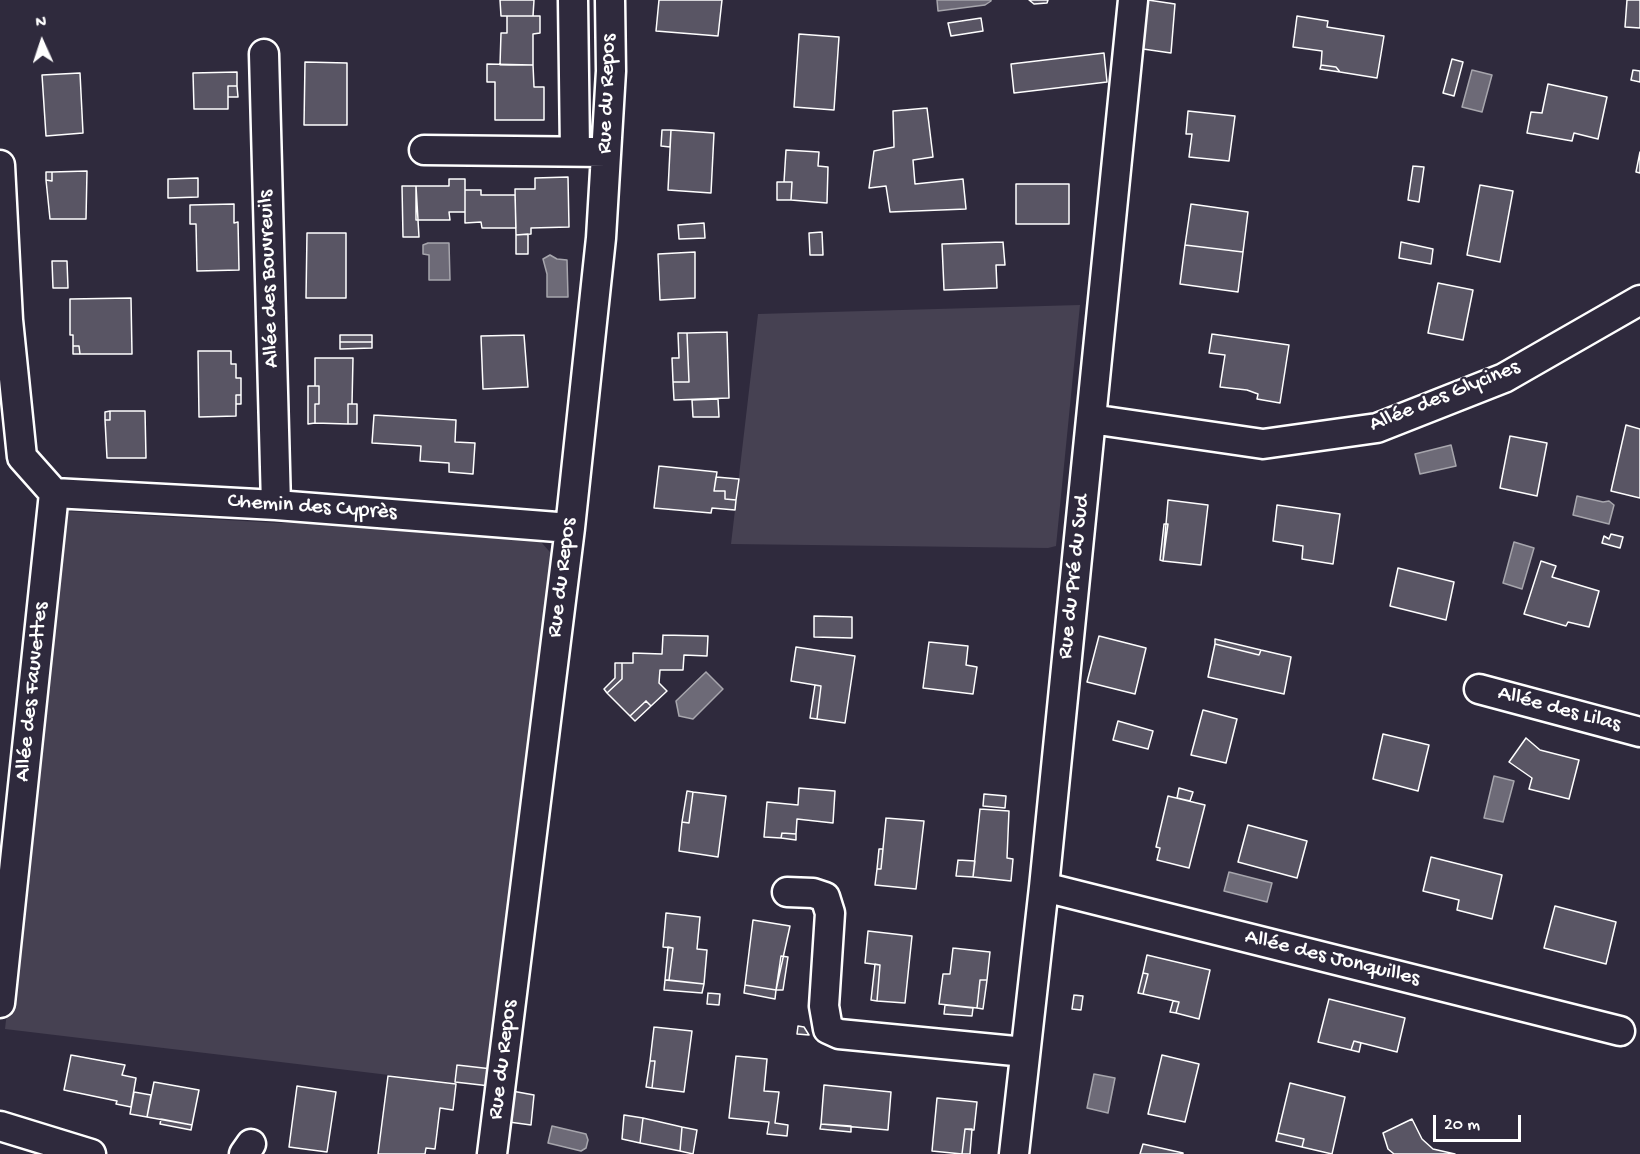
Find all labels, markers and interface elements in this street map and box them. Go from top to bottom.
north arrow [12,12,72,72]
text: N [35,14,47,33]
street label: Rue du Repos [593,34,623,154]
street label: Allée des Bouvreuils [254,190,286,368]
street label: Allée des Glycines [1366,355,1524,439]
street label: Chemin des Cyprès [227,489,397,527]
street label: Rue du Pré du Sud [1053,493,1097,661]
street label: Rue du Repos [543,517,583,639]
street label: Allée des Fauvettes [10,601,56,783]
street label: Allée des Lilas [1495,681,1623,739]
street label: Allée des Jonquilles [1242,925,1422,993]
street label: Rue du Repos [484,999,524,1121]
scale bar [1436,1103,1524,1141]
text: 20 m [1444,1115,1480,1136]

